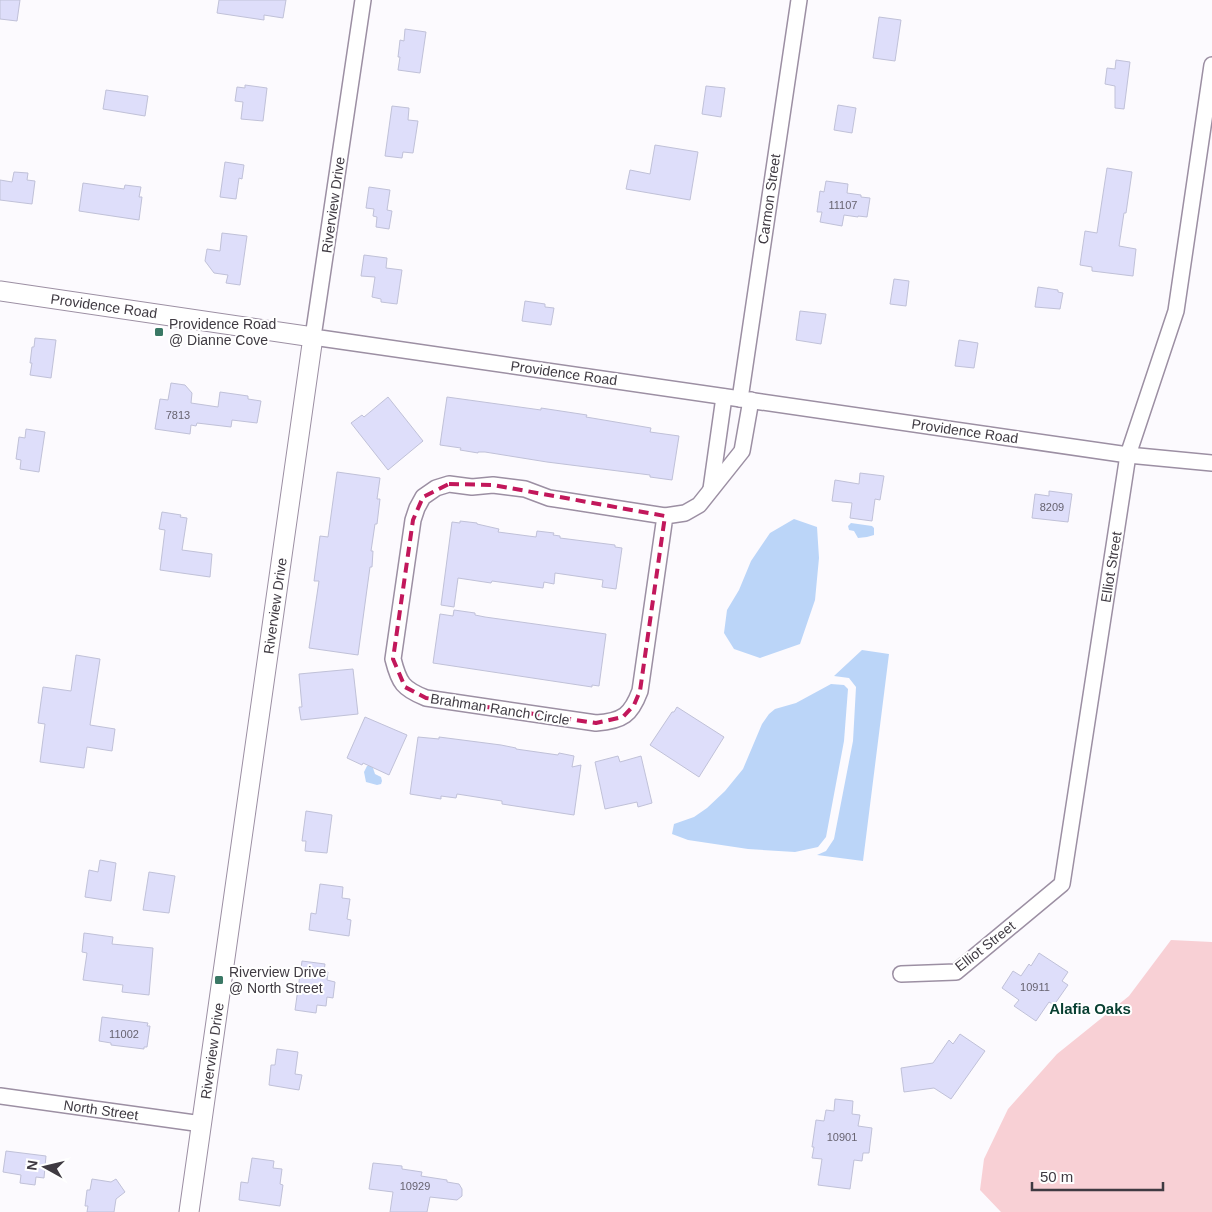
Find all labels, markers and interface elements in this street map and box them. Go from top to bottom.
street label: Carmon Street [755,153,783,245]
street label: Riverview Drive [318,156,348,254]
house number: 11107 [829,199,857,211]
street label: Providence Road [50,291,158,321]
place label: Providence Road @ Dianne Cove [169,316,276,348]
marker: Providence Road @ Dianne Cove [153,326,165,338]
street label: Providence Road [510,358,618,388]
house number: 7813 [166,409,190,421]
street label: Providence Road [911,416,1019,446]
house number: 8209 [1040,501,1064,513]
street label: Elliot Street [1097,530,1125,604]
street label: Riverview Drive [260,557,290,655]
street label: Brahman Ranch Circle [429,690,571,728]
street label: Elliot Street [952,918,1018,974]
place label: Riverview Drive @ North Street [229,964,326,996]
marker: Riverview Drive @ North Street [213,974,225,986]
house number: 10911 [1020,981,1050,993]
district label: Alafia Oaks [1049,1000,1131,1017]
street label: Riverview Drive [197,1002,227,1100]
house number: 11002 [109,1028,139,1040]
street label: North Street [63,1097,140,1123]
house number: 10901 [827,1131,857,1143]
north arrow [20,1142,70,1192]
text: N [23,1159,41,1171]
scale bar [1032,1160,1163,1192]
text: 50 m [1040,1168,1073,1185]
house number: 10929 [400,1180,430,1192]

